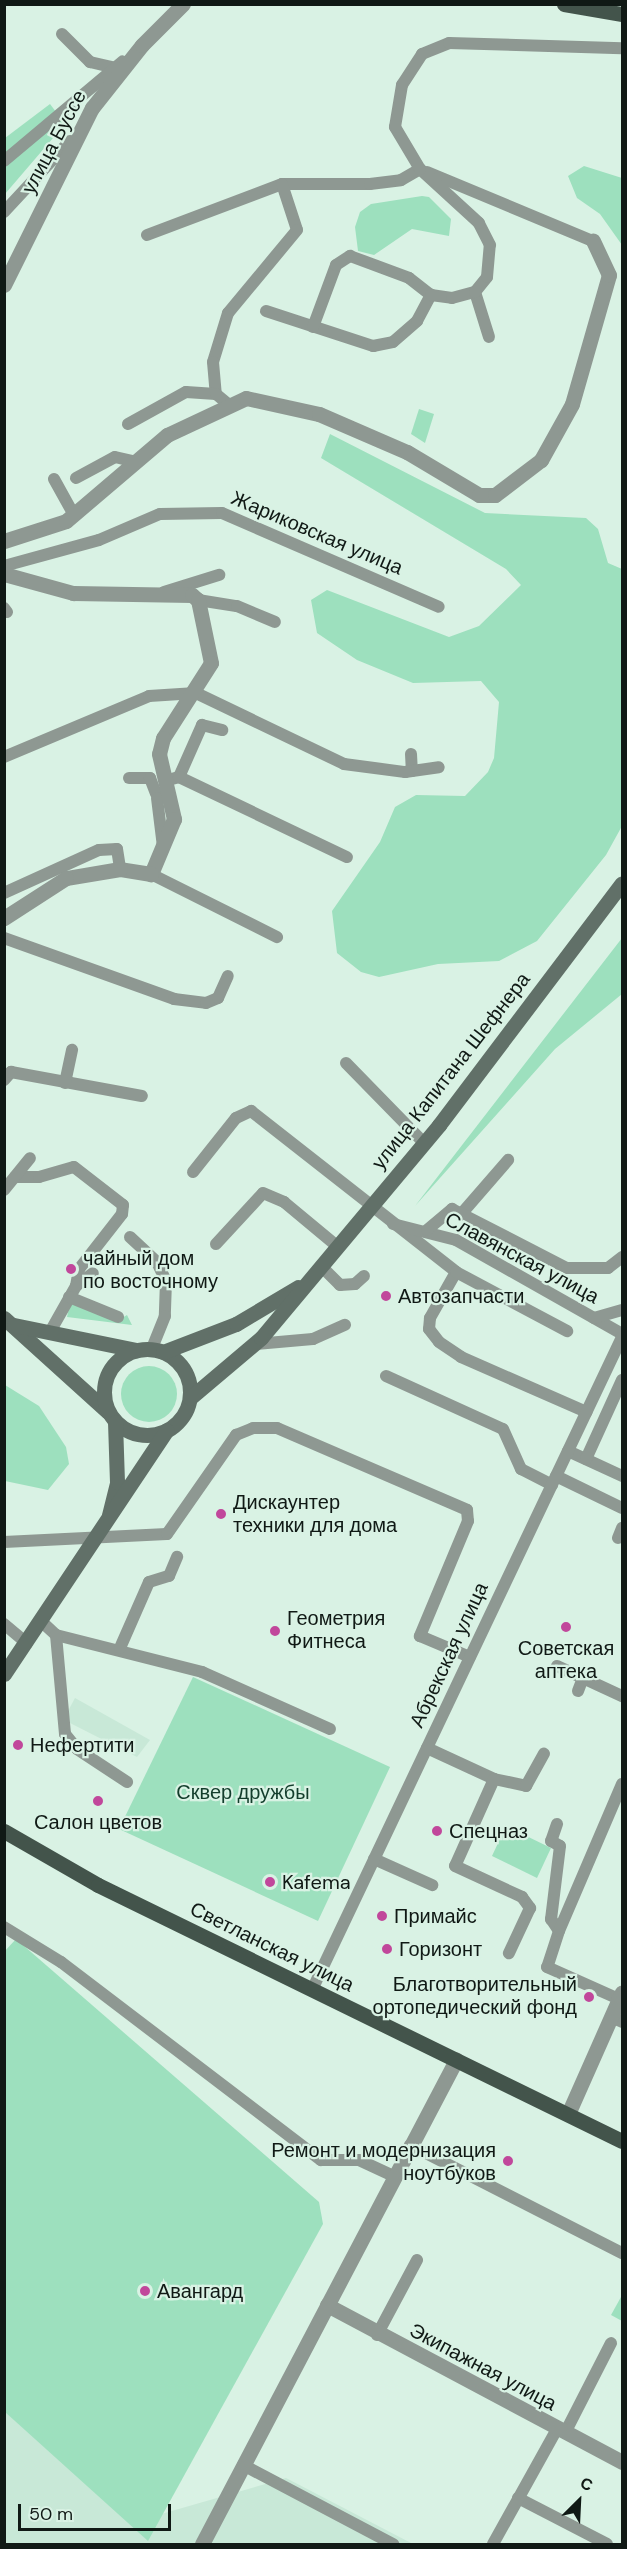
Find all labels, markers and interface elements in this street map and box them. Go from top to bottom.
street label: улица Буссе [17,86,91,198]
street label: Жариковская улица [228,486,406,580]
street label: улица Капитана Шефнера [367,968,535,1174]
street label: Славянская улица [441,1207,603,1309]
place label: чайный дом по восточному [83,1246,218,1293]
marker: чайный дом по восточному [64,1262,78,1276]
place label: Автозапчасти [398,1284,524,1308]
marker: Автозапчасти [379,1289,393,1303]
place label: Дискаунтер техники для дома [233,1490,397,1537]
marker: Дискаунтер техники для дома [214,1507,228,1521]
street label: Абрекская улица [405,1579,493,1731]
place label: Геометрия Фитнеса [287,1607,385,1654]
marker: Советская аптека [559,1620,573,1634]
marker: Геометрия Фитнеса [268,1624,282,1638]
place label: Советская аптека [518,1636,614,1683]
place label: Нефертити [30,1733,134,1757]
marker: Нефертити [11,1738,25,1752]
park label: Сквер дружбы [176,1780,310,1804]
marker: Салон цветов [91,1794,105,1808]
place label: Салон цветов [34,1810,162,1834]
place label: Спецназ [449,1819,528,1843]
marker: Спецназ [430,1824,444,1838]
place label: Kafema [282,1870,351,1894]
marker: Kafema [263,1875,277,1889]
street label: Светланская улица [186,1897,358,1997]
place label: Примайс [394,1904,477,1928]
marker: Примайс [375,1909,389,1923]
place label: Горизонт [399,1937,482,1961]
marker: Горизонт [380,1942,394,1956]
place label: Благотворительный ортопедический фонд [373,1973,577,2020]
marker: Благотворительный ортопедический фонд [582,1990,596,2004]
place label: Ремонт и модернизация ноутбуков [271,2138,496,2185]
marker: Ремонт и модернизация ноутбуков [501,2154,515,2168]
place label: Авангард [157,2279,243,2303]
marker: Авангард [138,2284,152,2298]
street label: Экипажная улица [405,2318,561,2416]
north arrow [549,2471,609,2531]
text: С [577,2472,596,2496]
scale bar [21,2492,174,2530]
text: 50 m [29,2502,73,2526]

